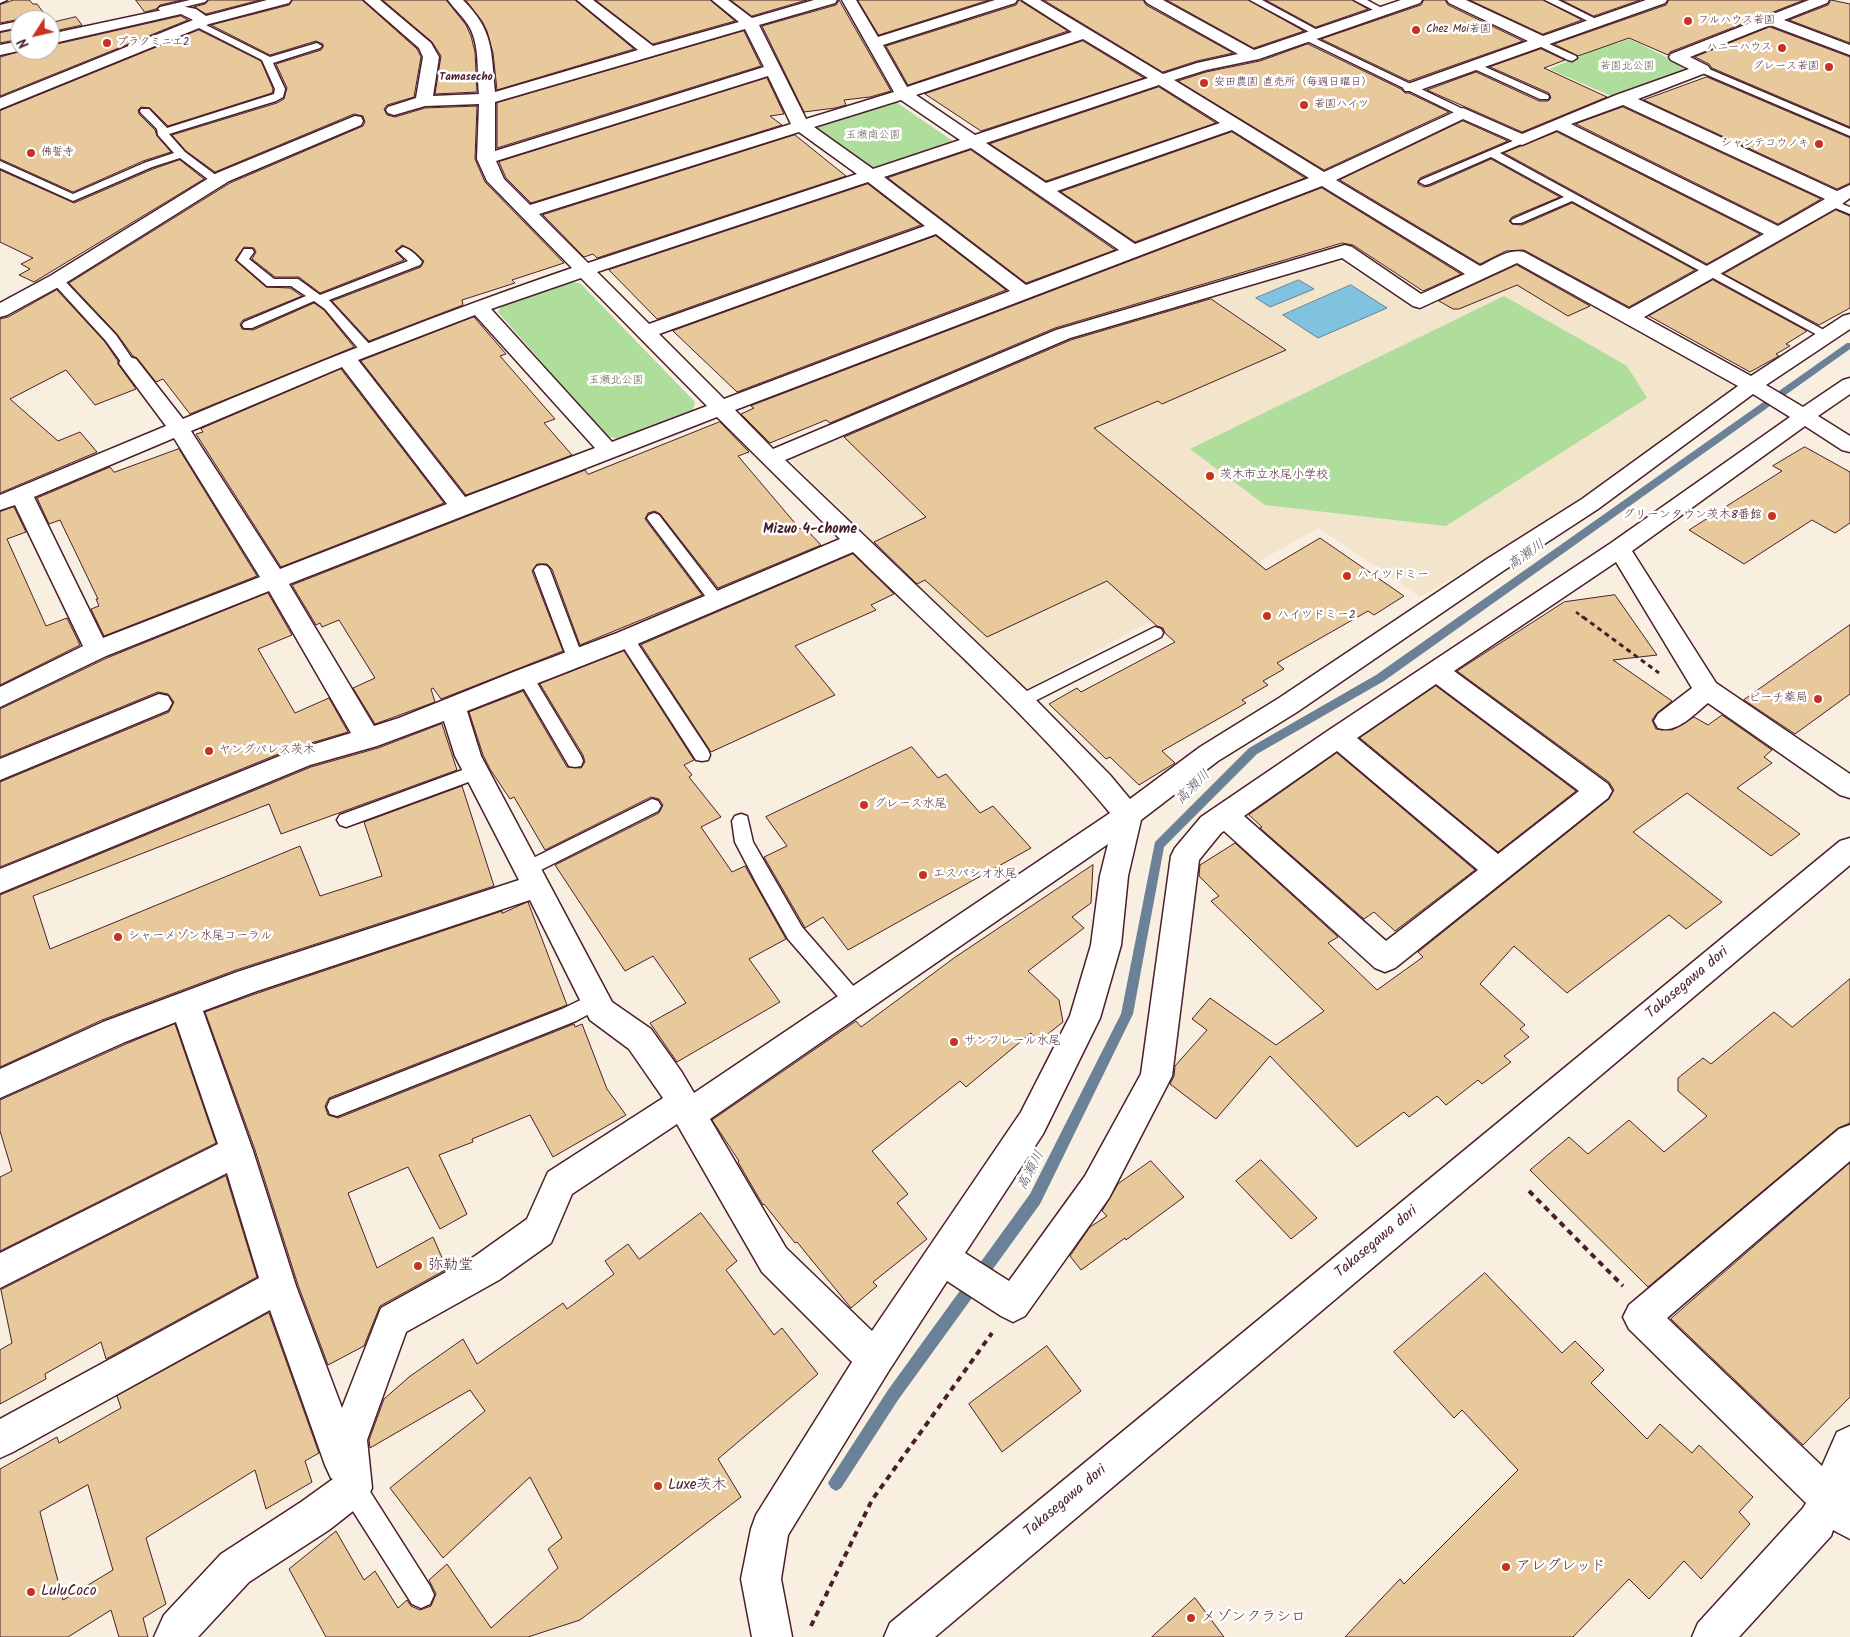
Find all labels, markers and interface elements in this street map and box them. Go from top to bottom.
north arrow [10,10,60,60]
place label: フルハウス若園 [1698,14,1775,28]
marker: フルハウス若園 [1682,15,1694,27]
place label: Chez Moi若園 [1426,23,1491,37]
marker: Chez Moi若園 [1410,24,1422,36]
text: N [12,33,35,53]
place label: プラクミニエ2 [117,36,189,50]
marker: プラクミニエ2 [101,37,113,49]
place label: ハニーハウス [1706,41,1772,55]
marker: ハニーハウス [1776,42,1788,54]
park label: 若園北公園 [1600,60,1654,74]
place label: グレース若園 [1753,60,1819,74]
marker: グレース若園 [1823,61,1835,73]
district label: Tamasecho [439,71,493,85]
place label: 安田農園 直売所（毎週日曜日） [1214,76,1372,90]
marker: 安田農園 直売所（毎週日曜日） [1198,77,1210,89]
place label: 若園ハイツ [1314,98,1369,112]
marker: 若園ハイツ [1298,99,1310,111]
park label: 玉瀬南公園 [846,129,900,143]
place label: シャンテコウノキ [1721,137,1809,151]
marker: シャンテコウノキ [1813,138,1825,150]
place label: 佛誓寺 [41,146,74,160]
marker: 佛誓寺 [25,147,37,159]
park label: 玉瀬北公園 [589,374,643,388]
place label: 茨木市立水尾小学校 [1220,469,1328,483]
marker: 茨木市立水尾小学校 [1204,470,1216,482]
place label: グリーンタウン茨木8番館 [1623,509,1762,523]
marker: グリーンタウン茨木8番館 [1766,510,1778,522]
district label: Mizuo 4-chome [763,523,857,539]
water label: 高瀬川 [1505,537,1549,575]
place label: ハイツドミー [1357,569,1429,583]
marker: ハイツドミー [1341,570,1353,582]
place label: ハイツドミー2 [1277,609,1356,623]
marker: ハイツドミー2 [1261,610,1273,622]
place label: ピーチ薬局 [1749,692,1808,706]
marker: ピーチ薬局 [1812,693,1824,705]
place label: ヤングパレス茨木 [219,744,315,758]
marker: ヤングパレス茨木 [203,745,215,757]
water label: 高瀬川 [1173,767,1215,809]
place label: グレース水尾 [874,798,946,812]
marker: グレース水尾 [858,799,870,811]
place label: エスパシオ水尾 [933,868,1017,882]
marker: エスパシオ水尾 [917,869,929,881]
place label: シャーメゾン水尾コーラル [128,930,272,944]
marker: シャーメゾン水尾コーラル [112,931,124,943]
street label: Takasegawa dori [1643,944,1733,1024]
place label: サンフレール水尾 [964,1035,1060,1049]
marker: サンフレール水尾 [948,1036,960,1048]
water label: 高瀬川 [1015,1148,1049,1194]
street label: Takasegawa dori [1332,1203,1422,1283]
place label: 弥勒堂 [428,1257,473,1275]
marker: 弥勒堂 [412,1260,424,1272]
street label: Takasegawa dori [1021,1462,1111,1542]
place label: Luxe茨木 [668,1477,727,1495]
marker: Luxe茨木 [652,1480,664,1492]
place label: アレグレッド [1516,1558,1606,1576]
marker: アレグレッド [1500,1561,1512,1573]
place label: LuluCoco [41,1583,97,1601]
marker: LuluCoco [25,1586,37,1598]
place label: メゾンクラシロ [1201,1609,1306,1627]
marker: メゾンクラシロ [1185,1612,1197,1624]

